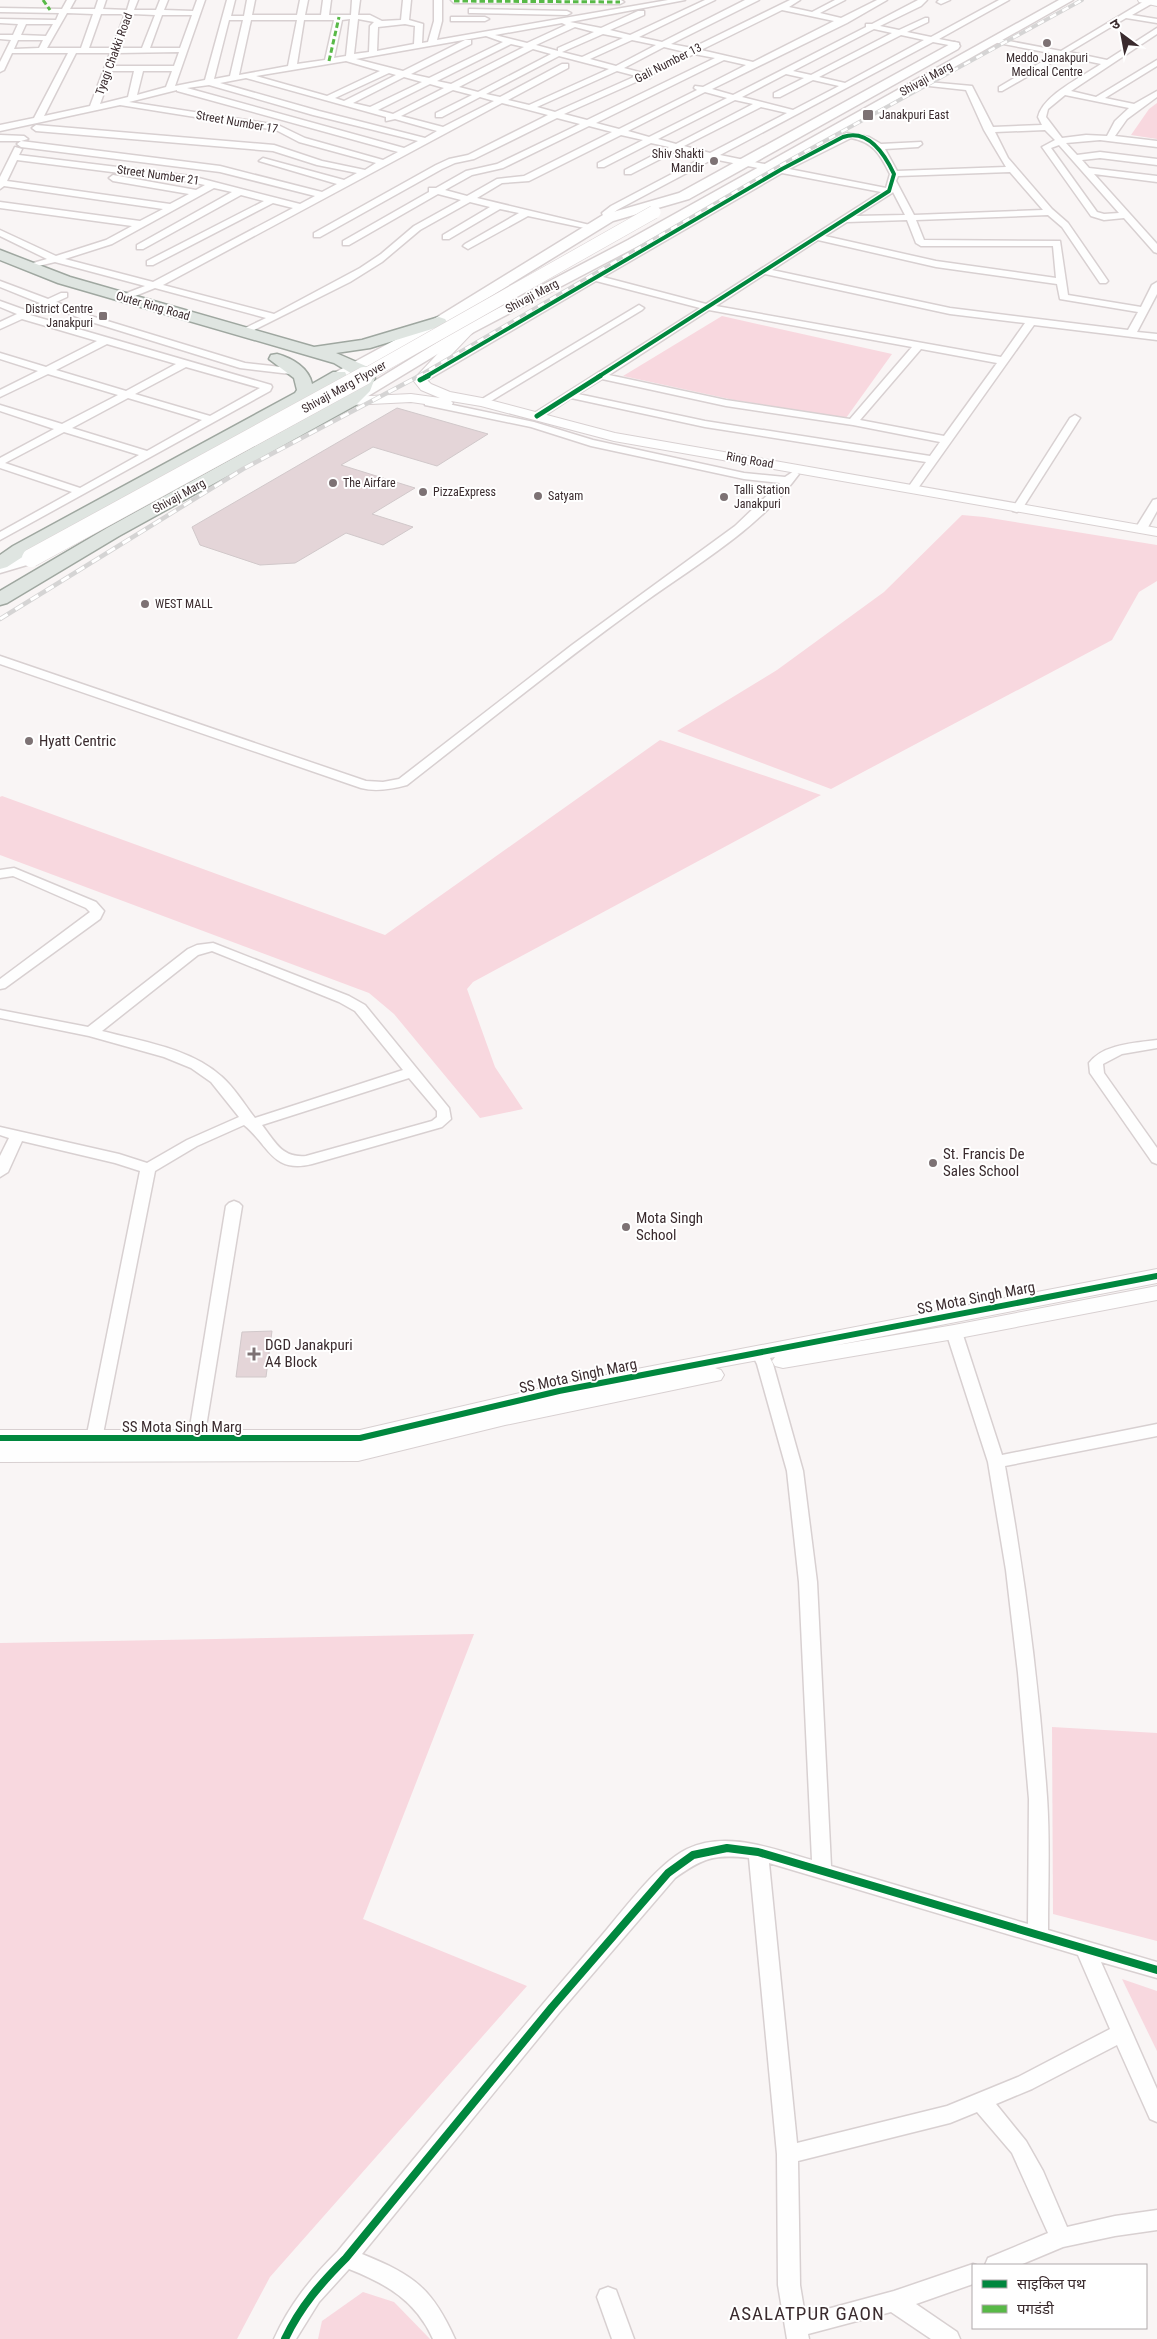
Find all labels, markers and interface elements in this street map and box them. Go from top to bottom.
north arrow [1097,10,1147,60]
street label: Tyagi Chakki Road [93,11,135,97]
text: उ [1107,15,1124,33]
marker: Meddo Janakpuri Medical Centre [1041,37,1053,49]
street label: Gali Number 13 [632,40,704,86]
place label: Meddo Janakpuri Medical Centre [1006,51,1088,79]
street label: Shivaji Marg [897,59,955,99]
street label: Street Number 17 [195,108,279,136]
marker: Janakpuri East [861,108,875,122]
place label: Janakpuri East [879,108,950,122]
place label: Shiv Shakti Mandir [652,147,704,175]
marker: Shiv Shakti Mandir [708,155,720,167]
street label: Street Number 21 [116,162,200,188]
street label: Shivaji Marg [503,276,561,316]
street label: Outer Ring Road [114,289,192,323]
place label: District Centre Janakpuri [25,302,93,330]
marker: District Centre Janakpuri [97,310,109,322]
street label: Shivaji Marg Flyover [299,358,389,416]
street label: Ring Road [725,449,775,471]
street label: Shivaji Marg [150,476,208,516]
place label: The Airfare [343,476,396,490]
marker: The Airfare [327,477,339,489]
place label: Talli Station Janakpuri [734,483,790,511]
place label: PizzaExpress [433,485,496,499]
marker: PizzaExpress [417,486,429,498]
place label: Satyam [548,489,583,503]
marker: Satyam [532,490,544,502]
marker: Talli Station Janakpuri [718,491,730,503]
place label: WEST MALL [155,597,213,611]
marker: WEST MALL [139,598,151,610]
place label: Hyatt Centric [39,732,116,750]
marker: Hyatt Centric [23,735,35,747]
place label: St. Francis De Sales School [943,1145,1025,1180]
marker: St. Francis De Sales School [927,1157,939,1169]
place label: Mota Singh School [636,1209,703,1244]
marker: Mota Singh School [620,1221,632,1233]
street label: SS Mota Singh Marg [915,1278,1037,1318]
place label: DGD Janakpuri A4 Block [265,1336,353,1371]
marker: DGD Janakpuri A4 Block [247,1347,261,1361]
street label: SS Mota Singh Marg [518,1355,638,1397]
street label: SS Mota Singh Marg [122,1418,242,1436]
legend [972,2264,1147,2329]
text: साइकिल पथ [1017,2275,1086,2293]
text: पगडंडी [1017,2300,1055,2318]
district label: ASALATPUR GAON [729,2302,885,2325]

